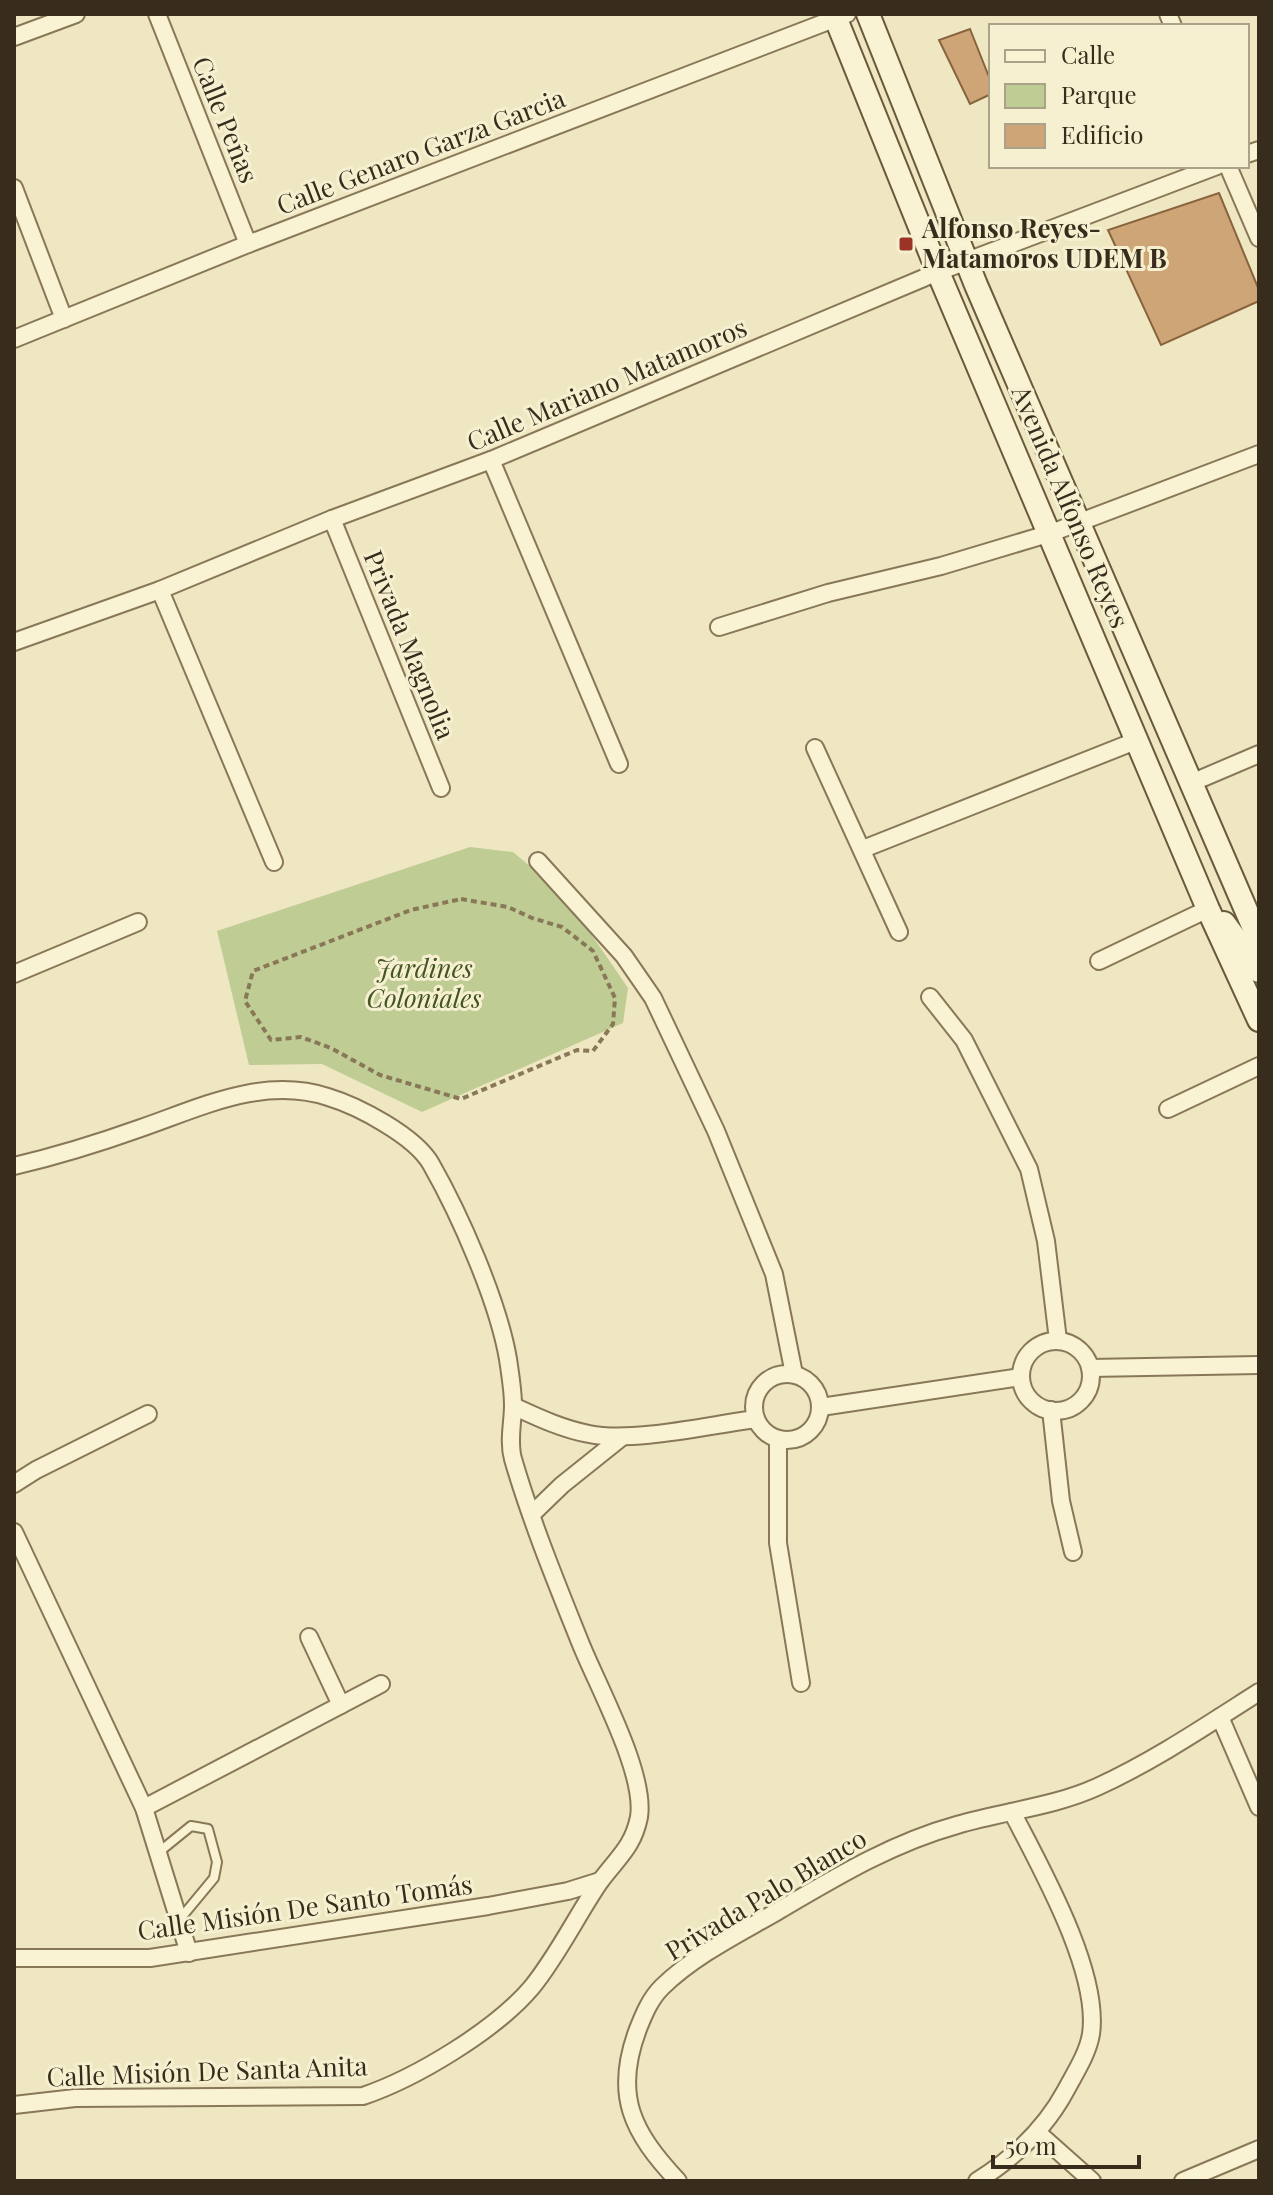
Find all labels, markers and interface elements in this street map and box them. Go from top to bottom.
legend [989,24,1249,168]
text: Calle [1061,38,1115,70]
street label: Calle Peñas [185,51,268,188]
text: Parque [1061,78,1137,110]
street label: Calle Genaro Garza Garcia [271,79,570,222]
text: Edificio [1061,118,1143,150]
place label: Alfonso Reyes- Matamoros UDEM B [921,210,1167,275]
marker: Alfonso Reyes- Matamoros UDEM B [897,235,915,253]
street label: Calle Mariano Matamoros [461,309,752,458]
street label: Avenida Alfonso Reyes [1004,379,1138,633]
street label: Privada Magnolia [357,545,464,744]
park label: Jardines Coloniales [367,950,481,1015]
street label: Privada Palo Blanco [658,1820,872,1968]
street label: Calle Misión De Santo Tomás [135,1866,475,1947]
street label: Calle Misión De Santa Anita [46,2047,368,2094]
scale bar [993,2119,1139,2169]
text: 50 m [1005,2129,1057,2161]

